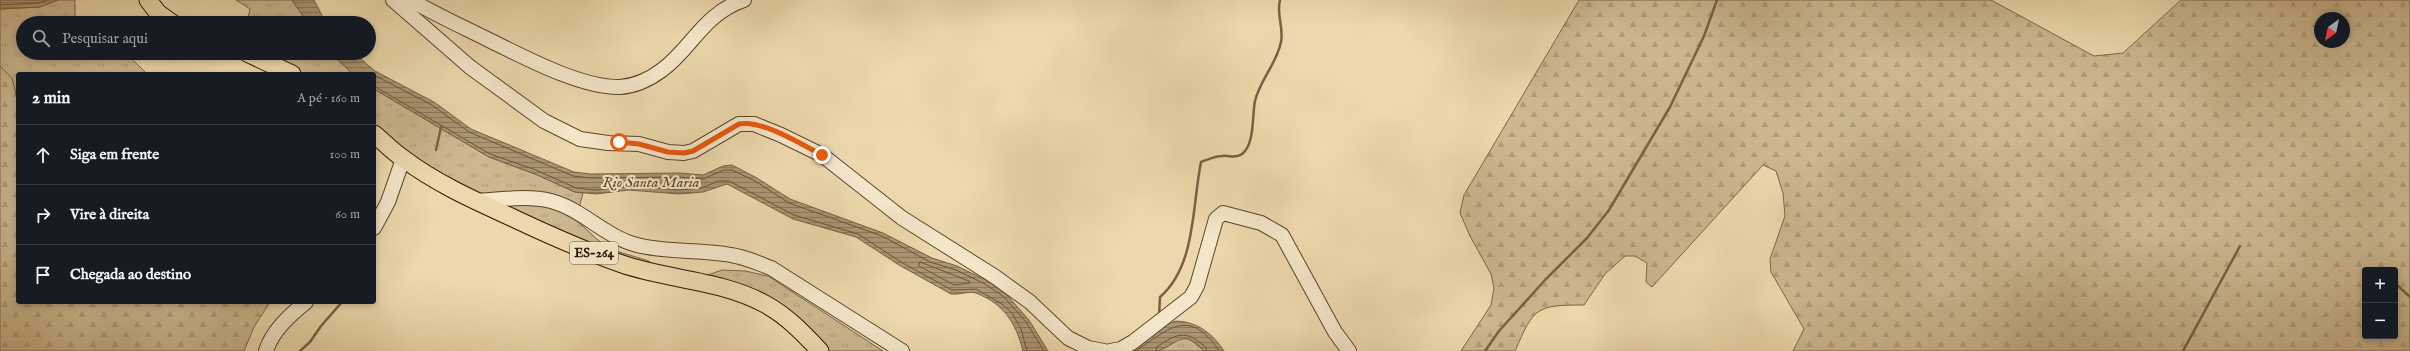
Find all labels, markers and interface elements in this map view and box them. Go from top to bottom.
north arrow [2314,12,2350,48]
search box [16,16,376,60]
icon: search [30,27,52,49]
text: Pesquisar aqui [62,29,148,48]
text: 2 min [32,88,70,109]
text: A pé · 160 m [297,90,360,107]
route start [610,133,628,151]
icon: ahead [32,144,54,166]
text: Siga em frente [70,145,159,164]
text: 100 m [330,146,360,163]
route end [813,146,831,164]
water label: Rio Santa Maria [603,173,700,192]
icon: right [32,204,54,226]
text: Vire à direita [70,205,149,224]
text: 60 m [335,206,360,223]
road number: ES-264 [570,242,618,264]
icon: arrive [32,264,54,286]
text: Chegada ao destino [70,265,191,284]
map controls [2362,267,2398,339]
button: + [2362,267,2398,303]
button: − [2362,303,2398,339]

